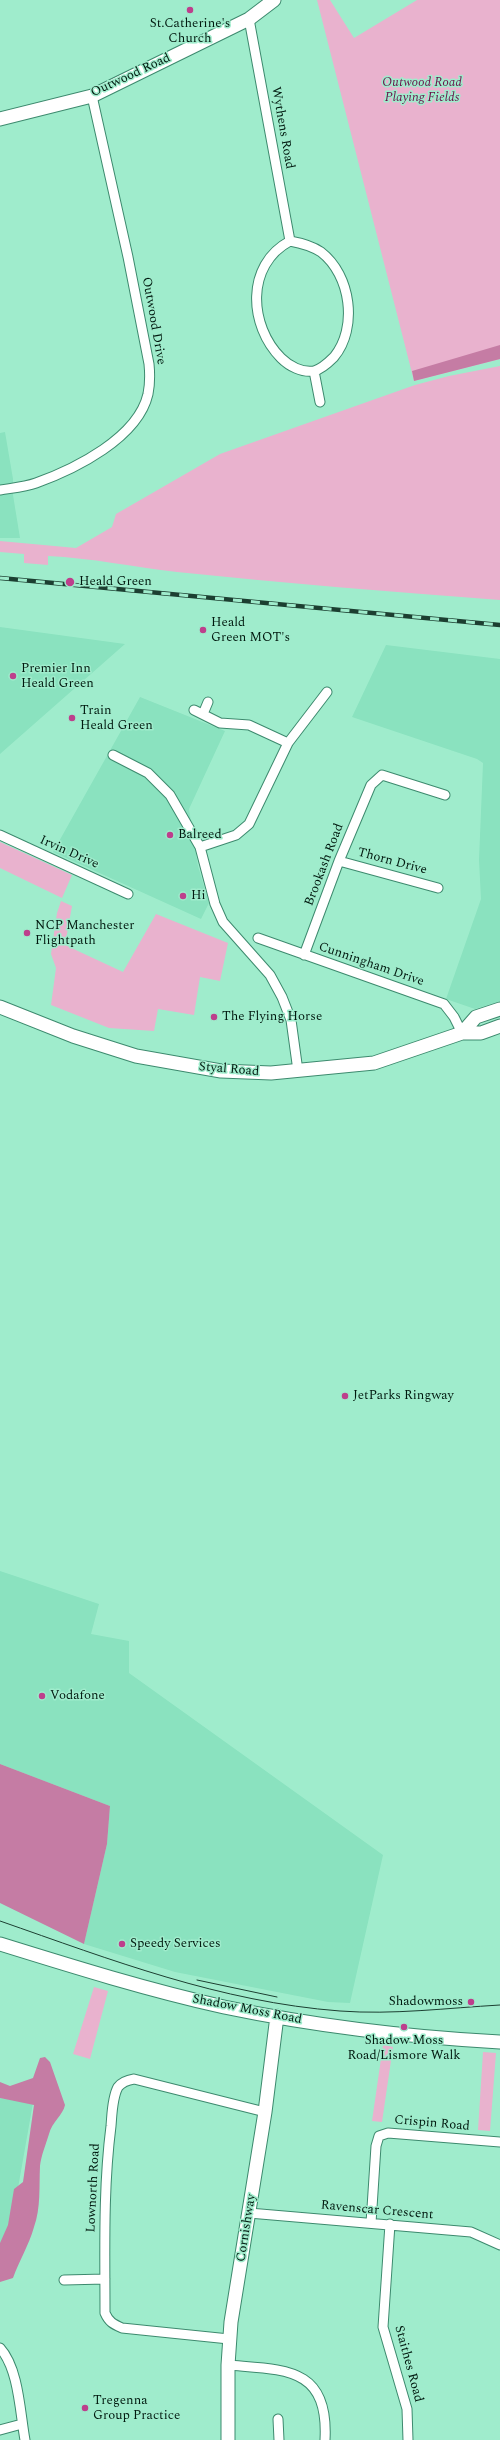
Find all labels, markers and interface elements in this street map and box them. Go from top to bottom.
marker: St.Catherine's Church [185,5,195,15]
place label: St.Catherine's Church [150,16,230,47]
street label: Outwood Road [89,51,173,101]
park label: Outwood Road Playing Fields [382,75,462,106]
street label: Wythens Road [267,86,297,170]
street label: Outwood Drive [138,276,168,366]
place label: Heald Green [79,574,152,590]
marker: Heald Green [64,576,76,588]
place label: Heald Green MOT's [211,615,290,646]
marker: Heald Green MOT's [198,625,208,635]
place label: Premier Inn Heald Green [21,661,94,692]
marker: Premier Inn Heald Green [8,671,18,681]
place label: Train Heald Green [80,703,153,734]
marker: Train Heald Green [67,713,77,723]
street label: Brookash Road [302,822,348,908]
place label: Balreed [178,827,222,843]
marker: Balreed [165,830,175,840]
street label: Irvin Drive [37,833,101,873]
street label: Thorn Drive [356,845,428,879]
place label: Hi [191,888,206,904]
marker: Hi [178,891,188,901]
place label: NCP Manchester Flightpath [35,918,134,949]
marker: NCP Manchester Flightpath [22,928,32,938]
street label: Cunningham Drive [316,940,426,990]
place label: The Flying Horse [222,1009,322,1025]
marker: The Flying Horse [209,1012,219,1022]
street label: Styal Road [198,1060,260,1080]
place label: JetParks Ringway [353,1388,454,1404]
marker: JetParks Ringway [340,1391,350,1401]
place label: Vodafone [50,1688,105,1704]
marker: Vodafone [37,1691,47,1701]
place label: Speedy Services [130,1936,221,1952]
marker: Speedy Services [117,1939,127,1949]
street label: Shadow Moss Road [191,1992,303,2028]
place label: Shadowmoss [389,1994,463,2010]
marker: Shadowmoss [466,1997,476,2007]
marker: Shadow Moss Road/Lismore Walk [399,2022,409,2032]
place label: Shadow Moss Road/Lismore Walk [347,2033,461,2064]
street label: Crispin Road [394,2113,470,2135]
street label: Lownorth Road [84,2143,104,2233]
street label: Cornishway [234,2193,260,2263]
street label: Ravenscar Crescent [320,2198,434,2224]
street label: Staithes Road [390,2324,426,2404]
place label: Tregenna Group Practice [93,2393,180,2424]
marker: Tregenna Group Practice [80,2403,90,2413]

